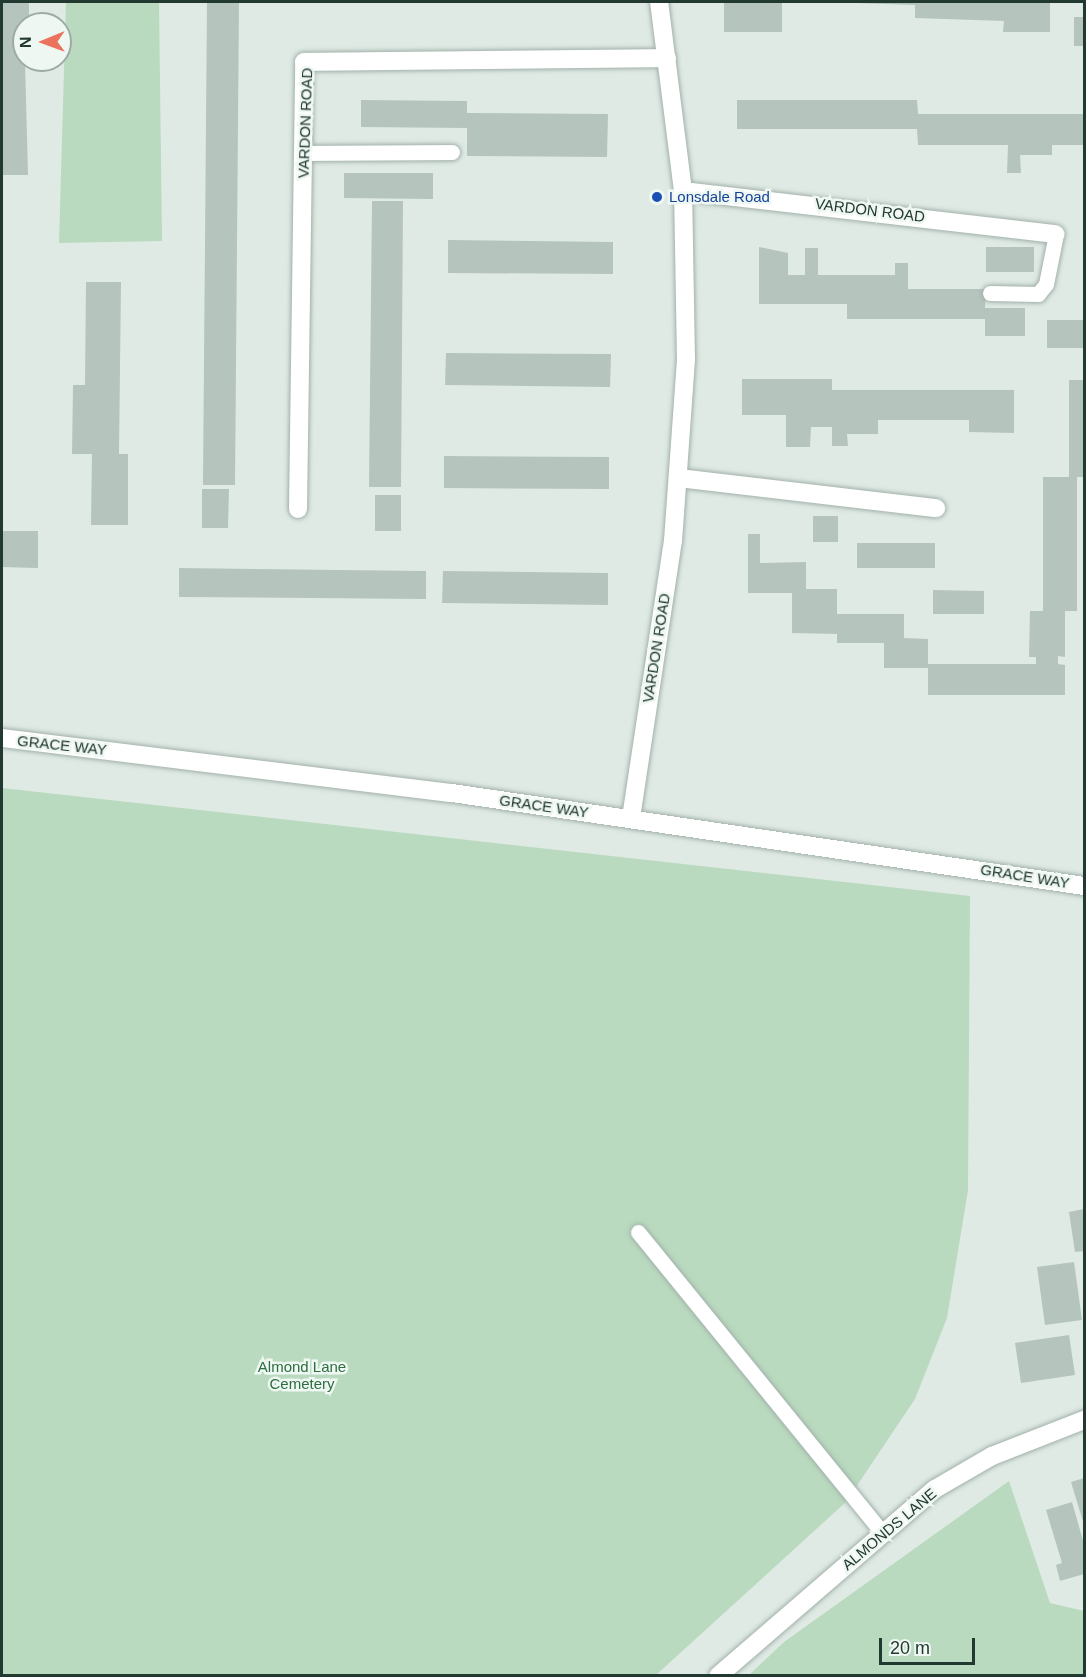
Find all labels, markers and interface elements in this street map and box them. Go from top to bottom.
north arrow [12,12,72,72]
text: N [17,36,34,48]
street label: VARDON ROAD [294,67,316,179]
place label: Lonsdale Road [669,188,770,206]
marker: Lonsdale Road [650,190,664,204]
street label: VARDON ROAD [814,194,926,226]
street label: VARDON ROAD [638,592,674,704]
street label: GRACE WAY [16,731,108,759]
street label: GRACE WAY [498,791,590,821]
street label: GRACE WAY [979,860,1071,892]
park label: Almond Lane Cemetery [258,1357,346,1392]
street label: ALMONDS LANE [838,1484,940,1574]
scale bar [882,1626,978,1664]
text: 20 m [890,1638,930,1658]

